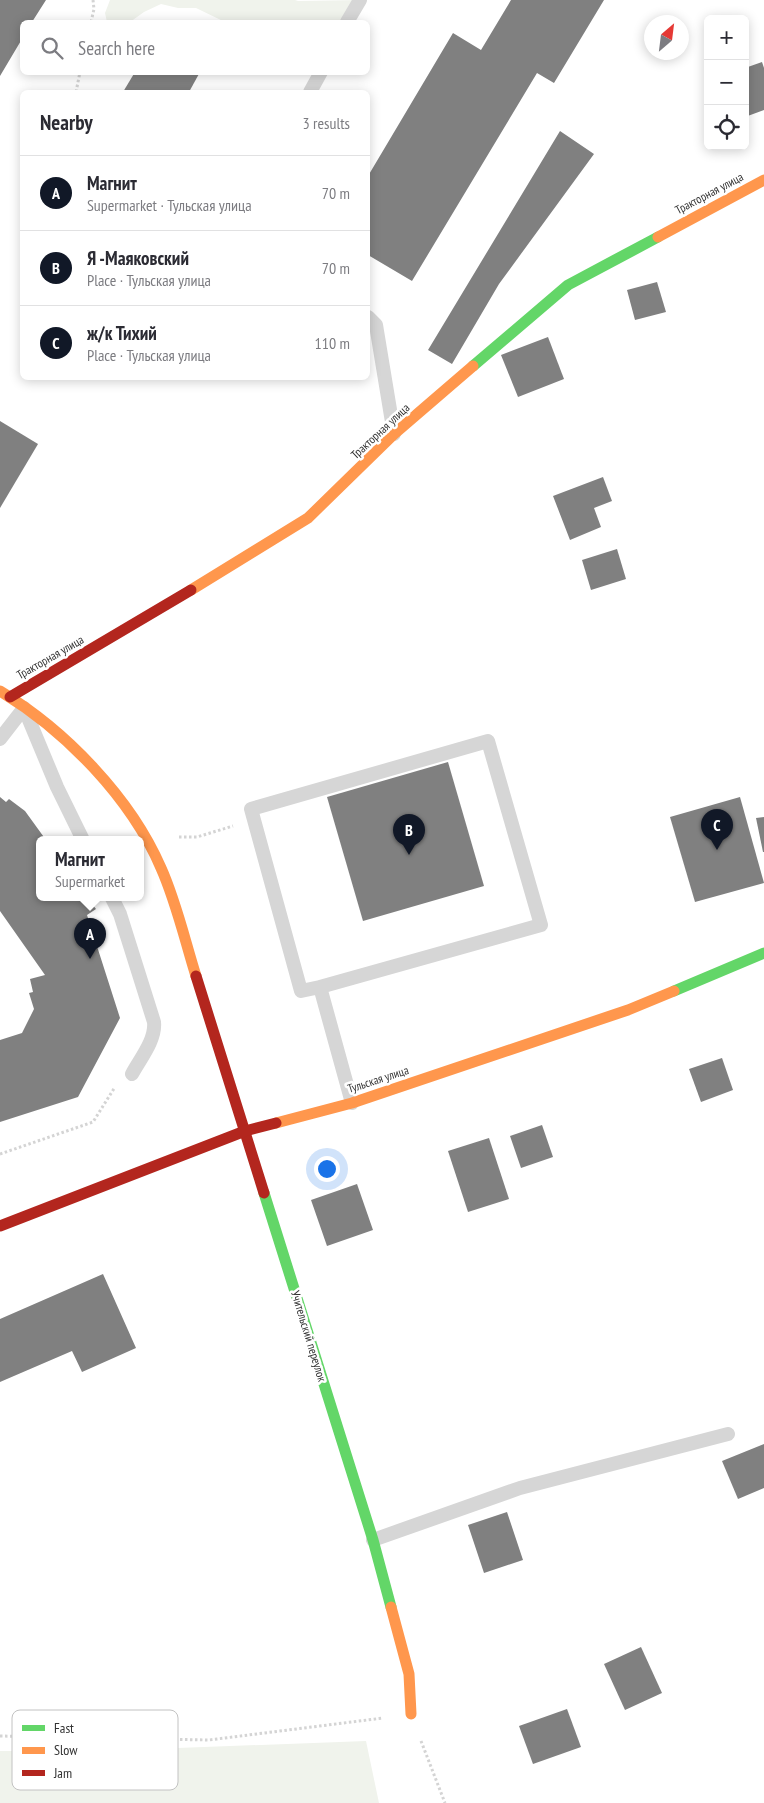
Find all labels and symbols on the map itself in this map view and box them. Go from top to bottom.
north arrow [644,15,689,60]
street label: Тракторная улица [672,169,746,217]
street label: Тракторная улица [348,400,413,462]
street label: Тракторная улица [14,632,86,682]
pin: C [701,809,733,850]
pin: B [393,814,425,855]
pin: A [74,918,106,959]
street label: Тульская улица [346,1062,411,1096]
your location [314,1156,340,1182]
street label: Учительский переулок [288,1289,330,1384]
legend [12,1710,178,1790]
text: Fast [54,1719,74,1737]
text: Slow [54,1741,78,1759]
text: Jam [53,1764,72,1782]

